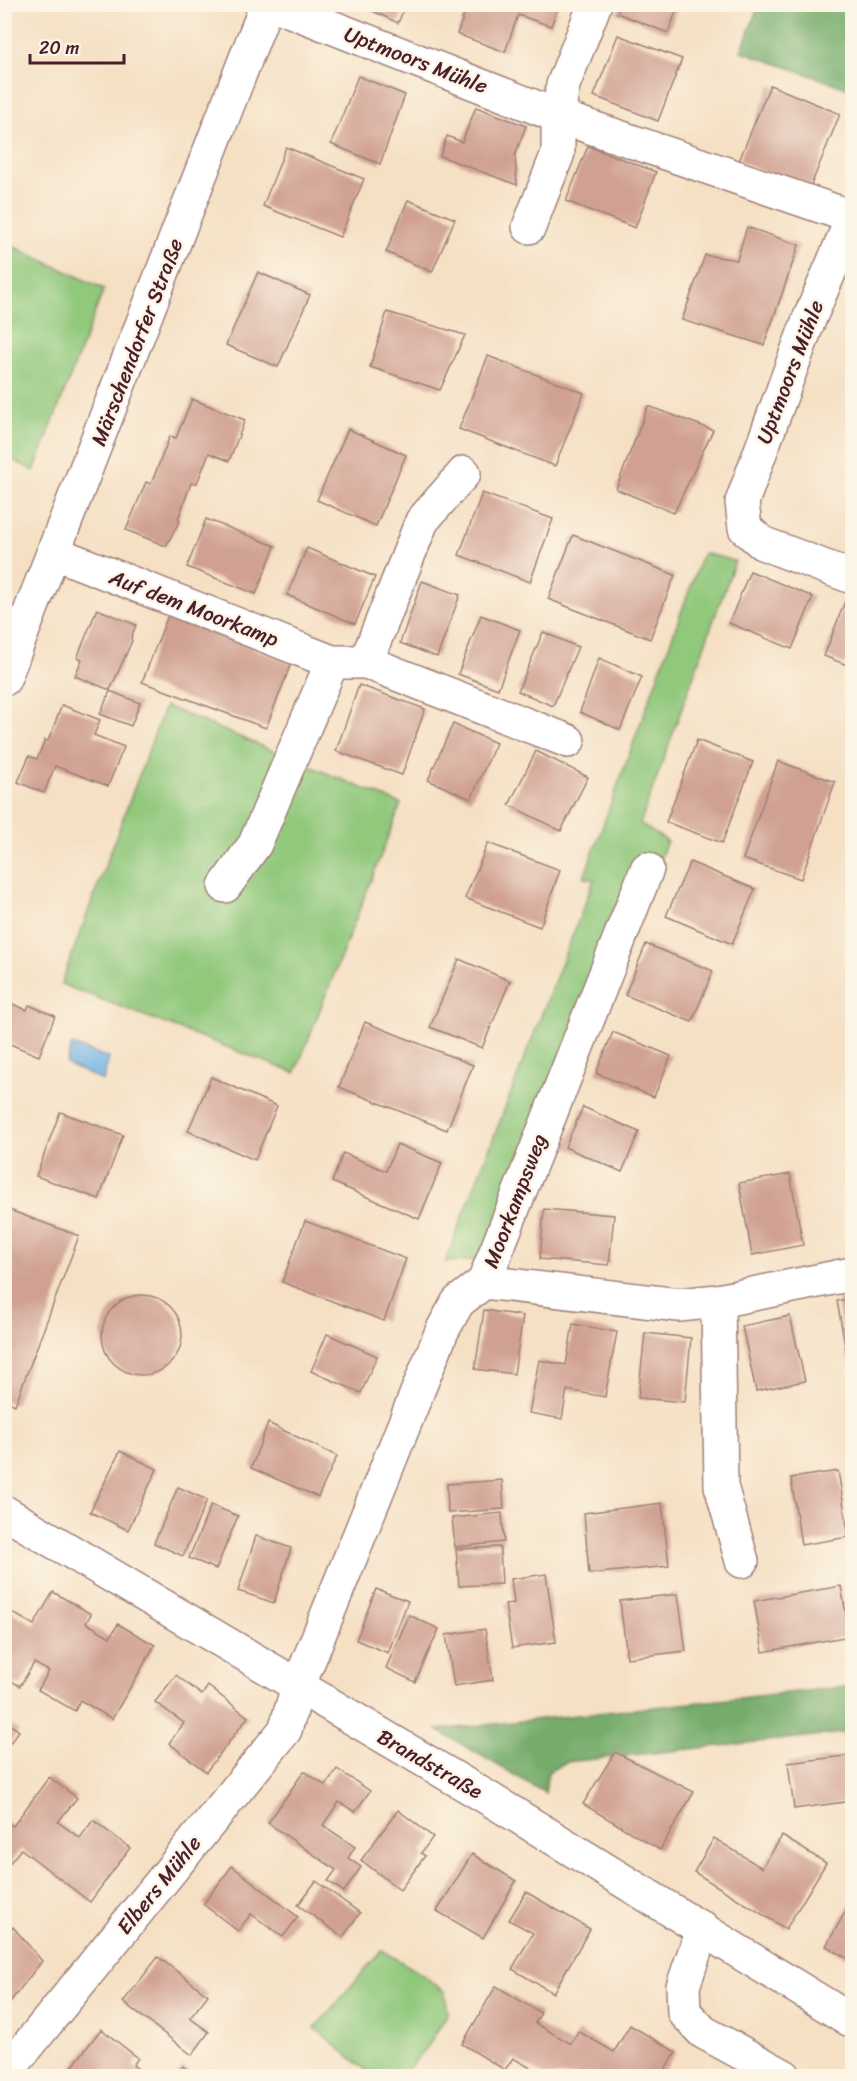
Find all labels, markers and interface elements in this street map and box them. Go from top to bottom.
street label: Uptmoors Mühle [338,15,494,105]
scale bar [30,27,124,65]
text: 20 m [39,32,79,64]
street label: Märschendorfer Straße [80,232,194,452]
street label: Uptmoors Mühle [745,294,835,450]
street label: Auf dem Moorkamp [103,558,284,658]
street label: Moorkampsweg [472,1128,558,1274]
street label: Brandstraße [370,1718,490,1810]
street label: Elbers Mühle [107,1826,212,1943]

